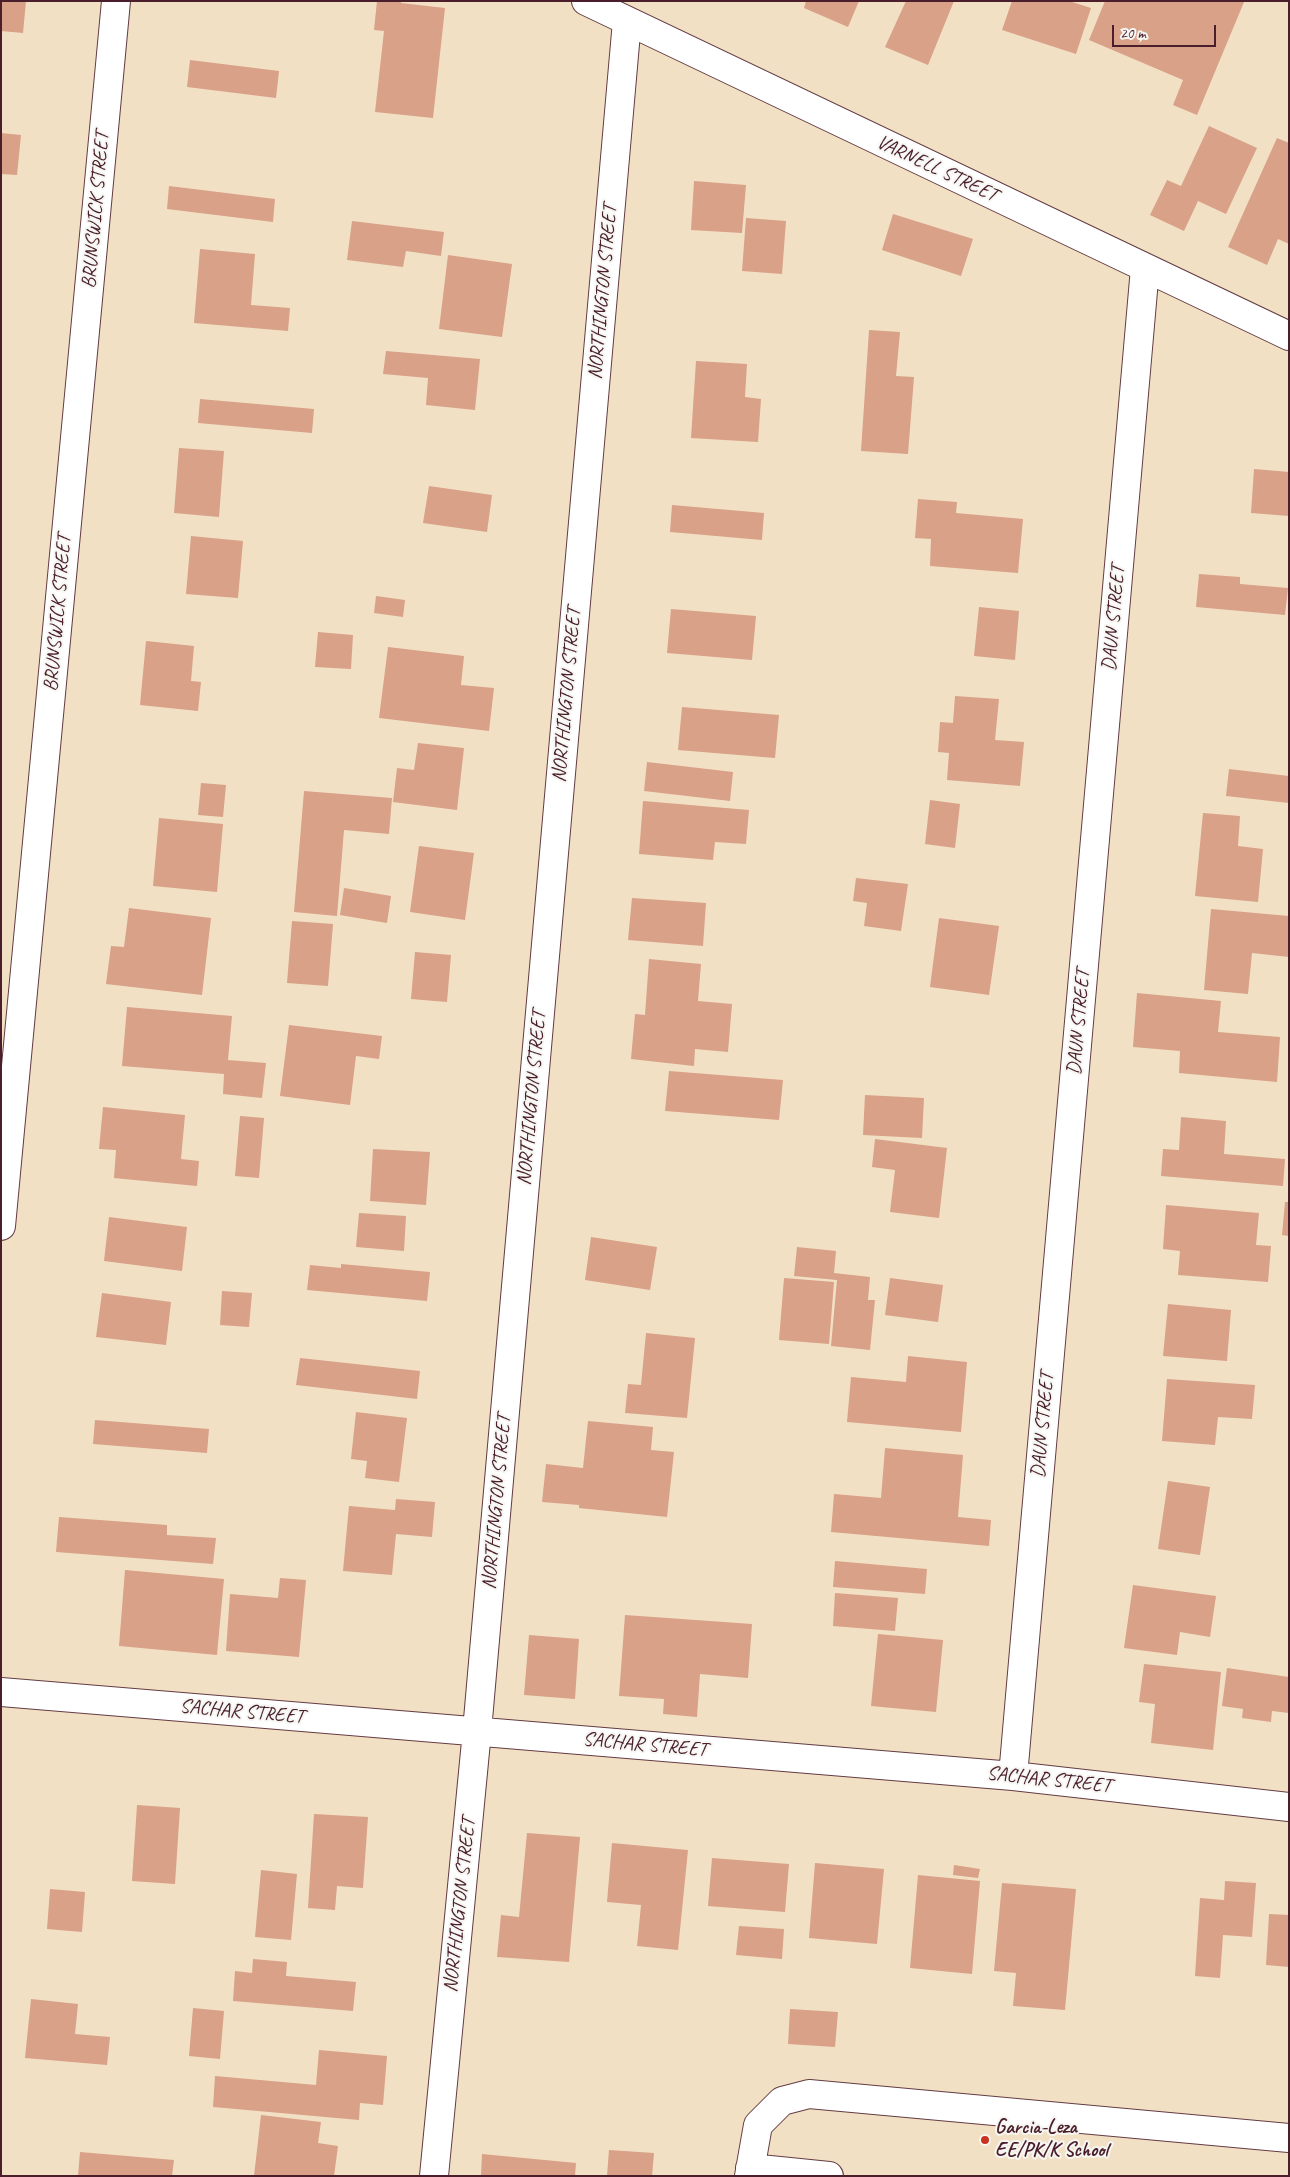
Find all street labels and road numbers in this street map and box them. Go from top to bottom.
street label: VARNELL STREET [873,130,1001,208]
street label: BRUNSWICK STREET [77,131,115,289]
street label: NORTHINGTON STREET [583,204,623,380]
street label: BRUNSWICK STREET [39,534,77,692]
street label: DAUN STREET [1097,564,1131,672]
street label: NORTHINGTON STREET [547,607,587,783]
street label: DAUN STREET [1062,968,1096,1076]
street label: NORTHINGTON STREET [512,1010,552,1186]
street label: DAUN STREET [1026,1371,1060,1479]
street label: NORTHINGTON STREET [477,1414,517,1590]
street label: SACHAR STREET [179,1695,305,1729]
street label: SACHAR STREET [582,1728,708,1762]
street label: SACHAR STREET [986,1762,1112,1798]
street label: NORTHINGTON STREET [439,1817,481,1993]

